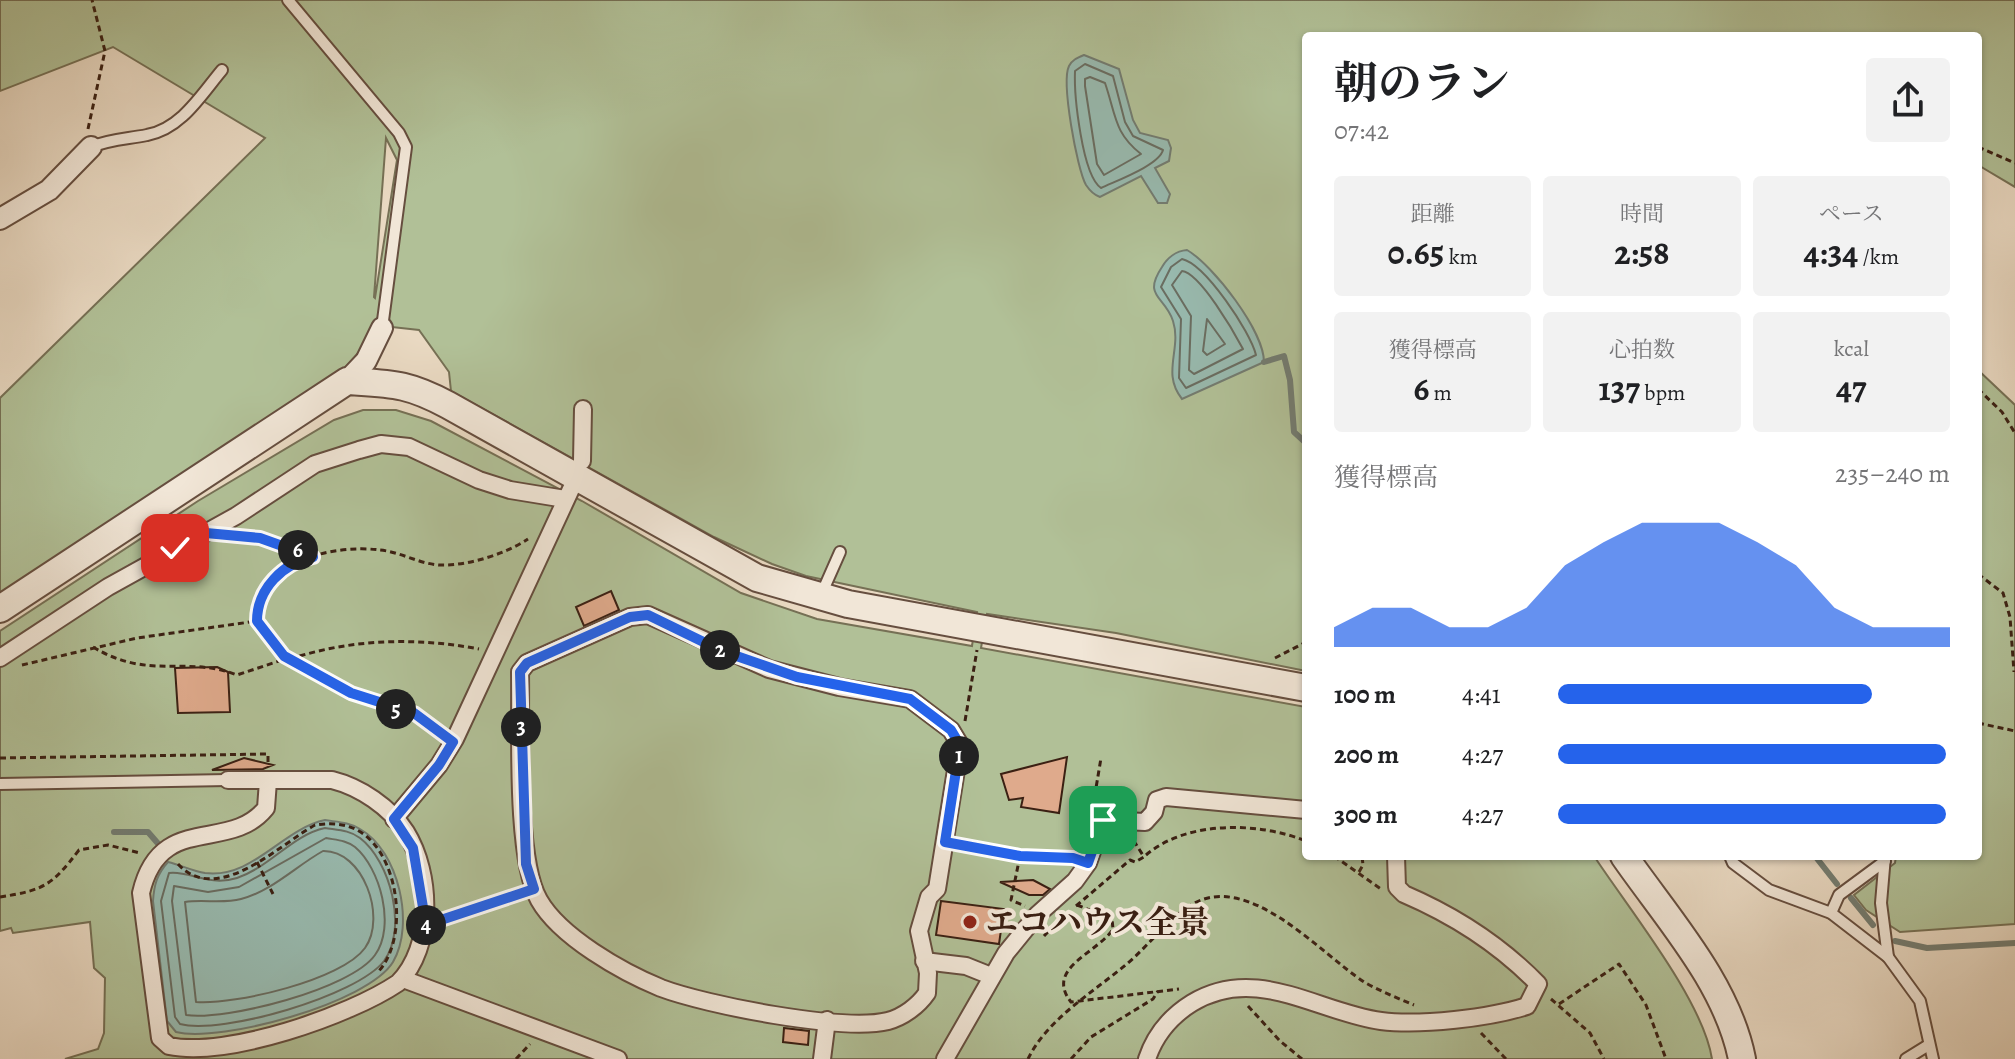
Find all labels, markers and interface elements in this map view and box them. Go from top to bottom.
text: 朝のラン [1334,53,1510,113]
button: share [1866,58,1950,142]
text: 07:42 [1334,113,1389,148]
text: 距離 [1411,199,1455,229]
text: 時間 [1620,199,1664,229]
text: ペース [1819,199,1884,229]
text: 0.65 [1387,229,1444,276]
text: 2:58 [1614,229,1670,276]
text: 4:34 [1804,229,1858,276]
text: km [1444,242,1478,272]
text: /km [1858,242,1899,272]
text: kcal [1834,334,1869,364]
text: 獲得標高 [1389,335,1477,365]
text: 心拍数 [1609,335,1675,365]
text: 47 [1836,364,1867,411]
text: 6 [1413,365,1429,412]
text: 137 [1599,365,1640,412]
text: m [1429,378,1452,408]
text: bpm [1640,378,1685,408]
text: 235–240 m [1835,456,1950,491]
text: 獲得標高 [1334,460,1438,495]
pin [141,514,209,582]
icon: check [153,526,197,570]
pin: 6 [278,530,318,570]
text: 6 [293,535,303,565]
pin: 2 [700,630,740,670]
text: 2 [715,635,725,665]
text: 100 m [1334,677,1396,712]
text: 4:41 [1462,677,1501,712]
pin: 5 [376,689,416,729]
text: 5 [391,694,401,724]
pin: 3 [501,707,541,747]
text: 3 [516,712,526,742]
pin: 1 [939,736,979,776]
text: 200 m [1334,737,1399,772]
text: 4:27 [1462,737,1503,772]
text: 1 [955,741,963,771]
pin [1069,786,1137,854]
text: 300 m [1334,797,1398,832]
text: 4:27 [1462,797,1503,832]
icon: arrive [1081,798,1125,842]
place label: エコハウス全景 [986,900,1209,944]
pin: 4 [406,905,446,945]
text: 4 [421,910,431,940]
marker: エコハウス全景 [961,913,979,931]

